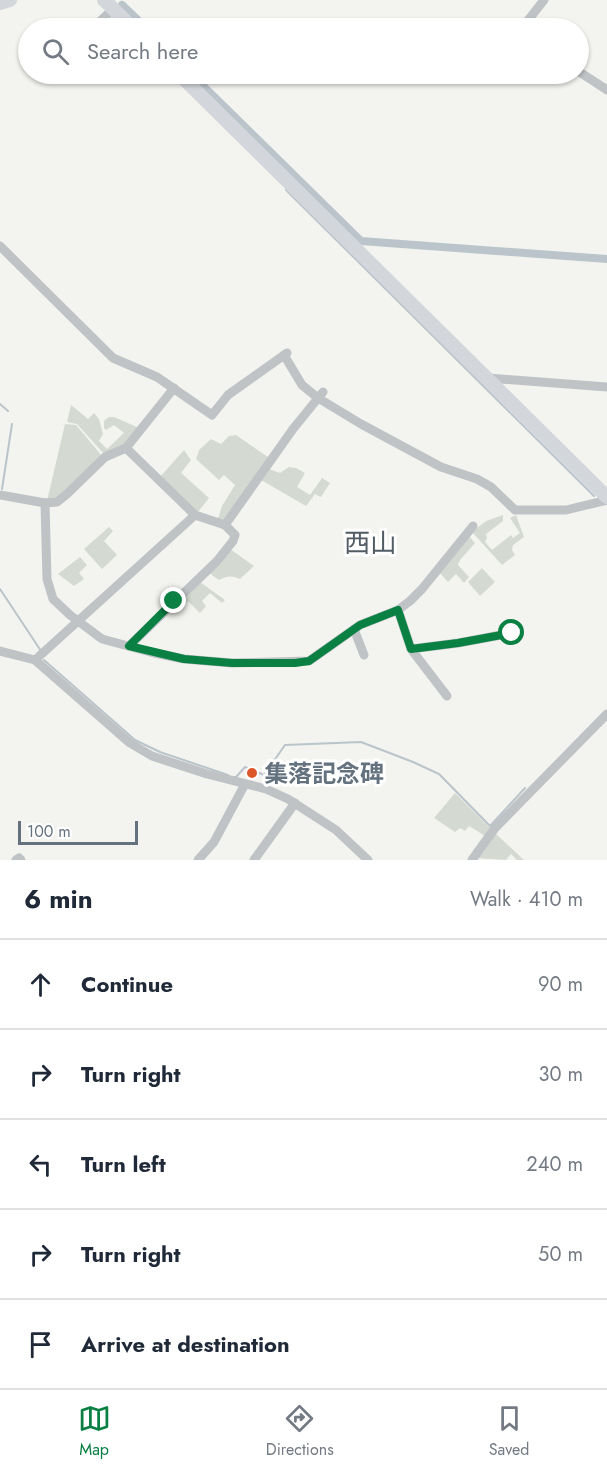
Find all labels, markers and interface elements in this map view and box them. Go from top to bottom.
search box [18,18,589,84]
icon: search [39,35,72,68]
text: Search here [87,35,198,67]
district label: 西山 [344,524,396,562]
route end [160,587,186,613]
route start [498,619,524,645]
place label: 集落記念碑 [264,756,384,791]
marker: 集落記念碑 [245,766,259,780]
scale bar [18,818,138,846]
text: 100 m [27,820,71,843]
text: 6 min [24,880,93,918]
text: Walk · 410 m [470,885,583,914]
icon: ahead [24,968,57,1001]
text: Continue [81,968,173,1000]
text: 90 m [538,970,583,999]
icon: right [24,1058,57,1091]
text: Turn right [81,1058,181,1090]
text: 30 m [538,1060,583,1089]
icon: left [24,1148,57,1181]
text: Turn left [81,1148,166,1180]
text: 240 m [526,1150,583,1179]
icon: right [24,1238,57,1271]
text: Turn right [81,1238,181,1270]
text: 50 m [538,1240,583,1269]
icon: arrive [24,1328,57,1361]
text: Arrive at destination [81,1328,290,1360]
tab: Map [78,1402,111,1461]
tab: Directions [266,1402,334,1461]
tab: Saved [489,1402,529,1461]

